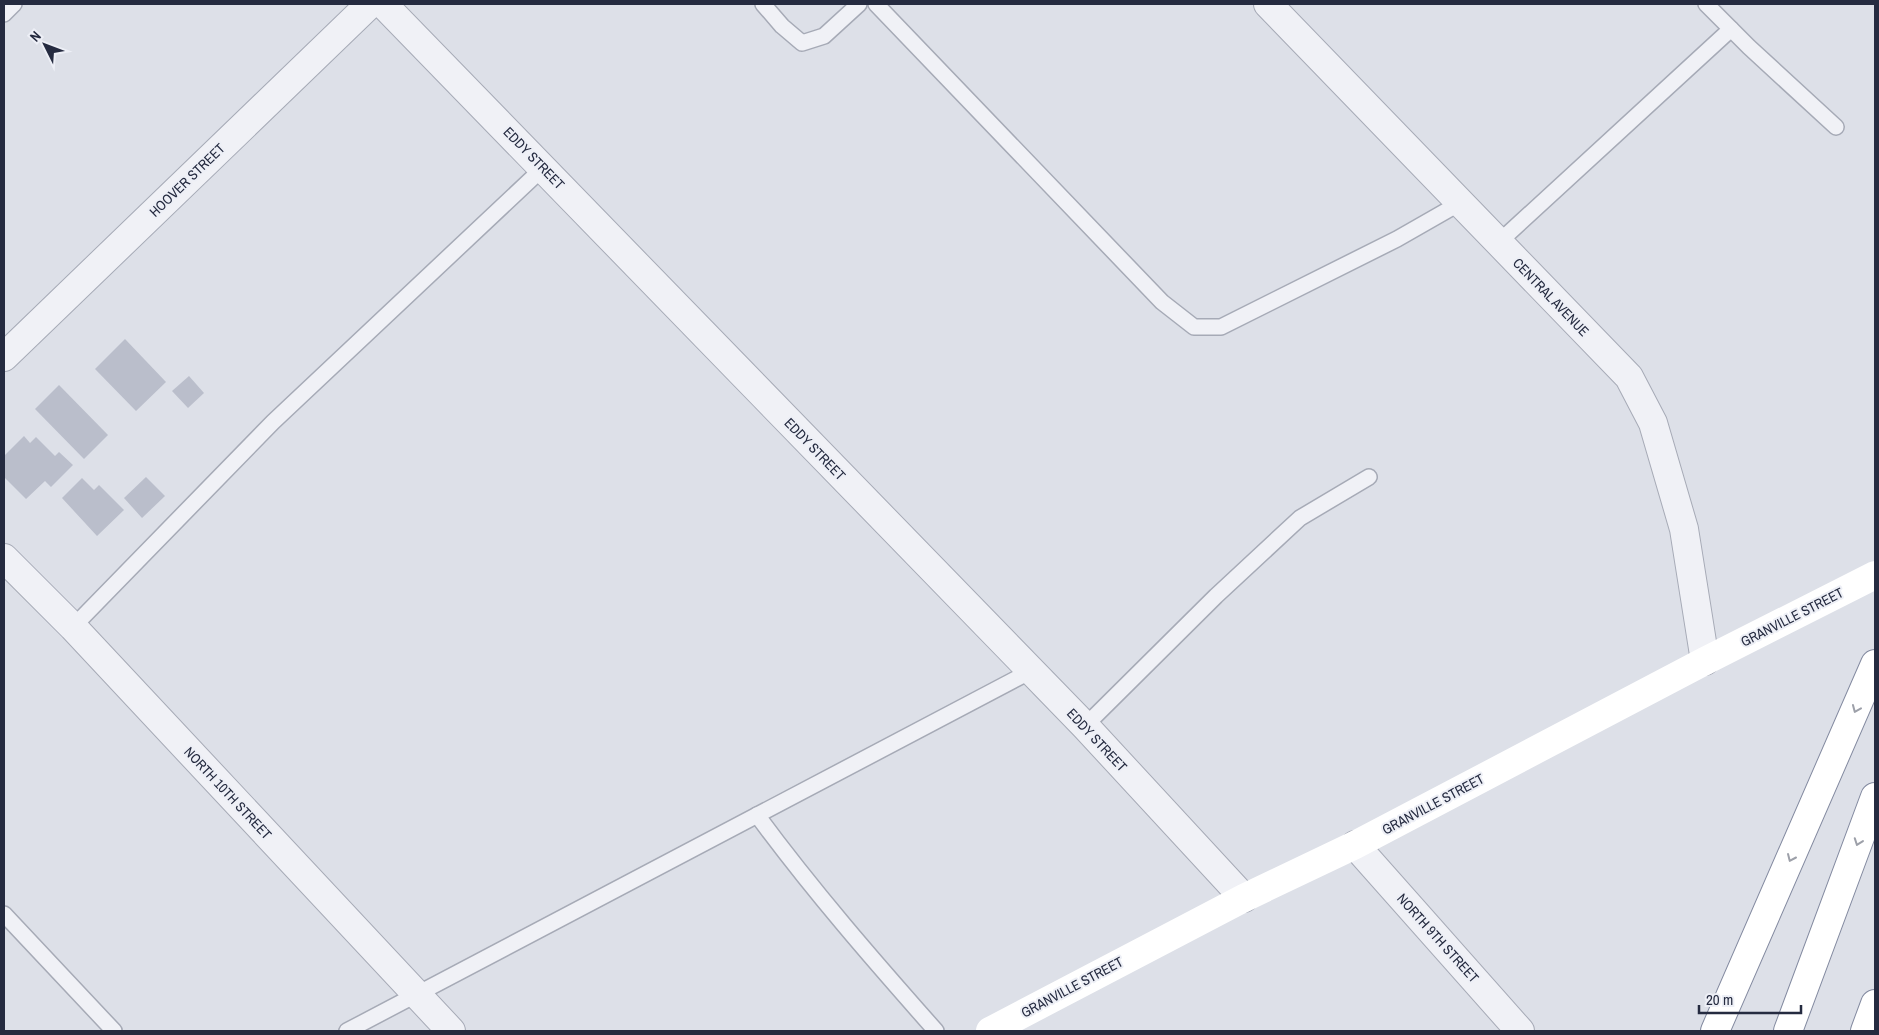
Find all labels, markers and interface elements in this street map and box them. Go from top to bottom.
north arrow [20,20,70,70]
text: N [26,27,45,45]
street label: EDDY STREET [500,123,568,193]
street label: HOOVER STREET [145,139,229,221]
street label: CENTRAL AVENUE [1509,254,1593,340]
street label: EDDY STREET [781,414,849,484]
street label: GRANVILLE STREET [1738,583,1846,651]
one-way arrow [1852,704,1863,713]
street label: EDDY STREET [1063,705,1131,775]
street label: NORTH 10TH STREET [180,743,276,843]
street label: GRANVILLE STREET [1379,770,1487,838]
one-way arrow [1854,838,1864,846]
one-way arrow [1787,853,1798,862]
street label: NORTH 9TH STREET [1393,890,1483,986]
street label: GRANVILLE STREET [1018,953,1126,1021]
scale bar [1699,982,1802,1014]
text: 20 m [1706,989,1733,1010]

